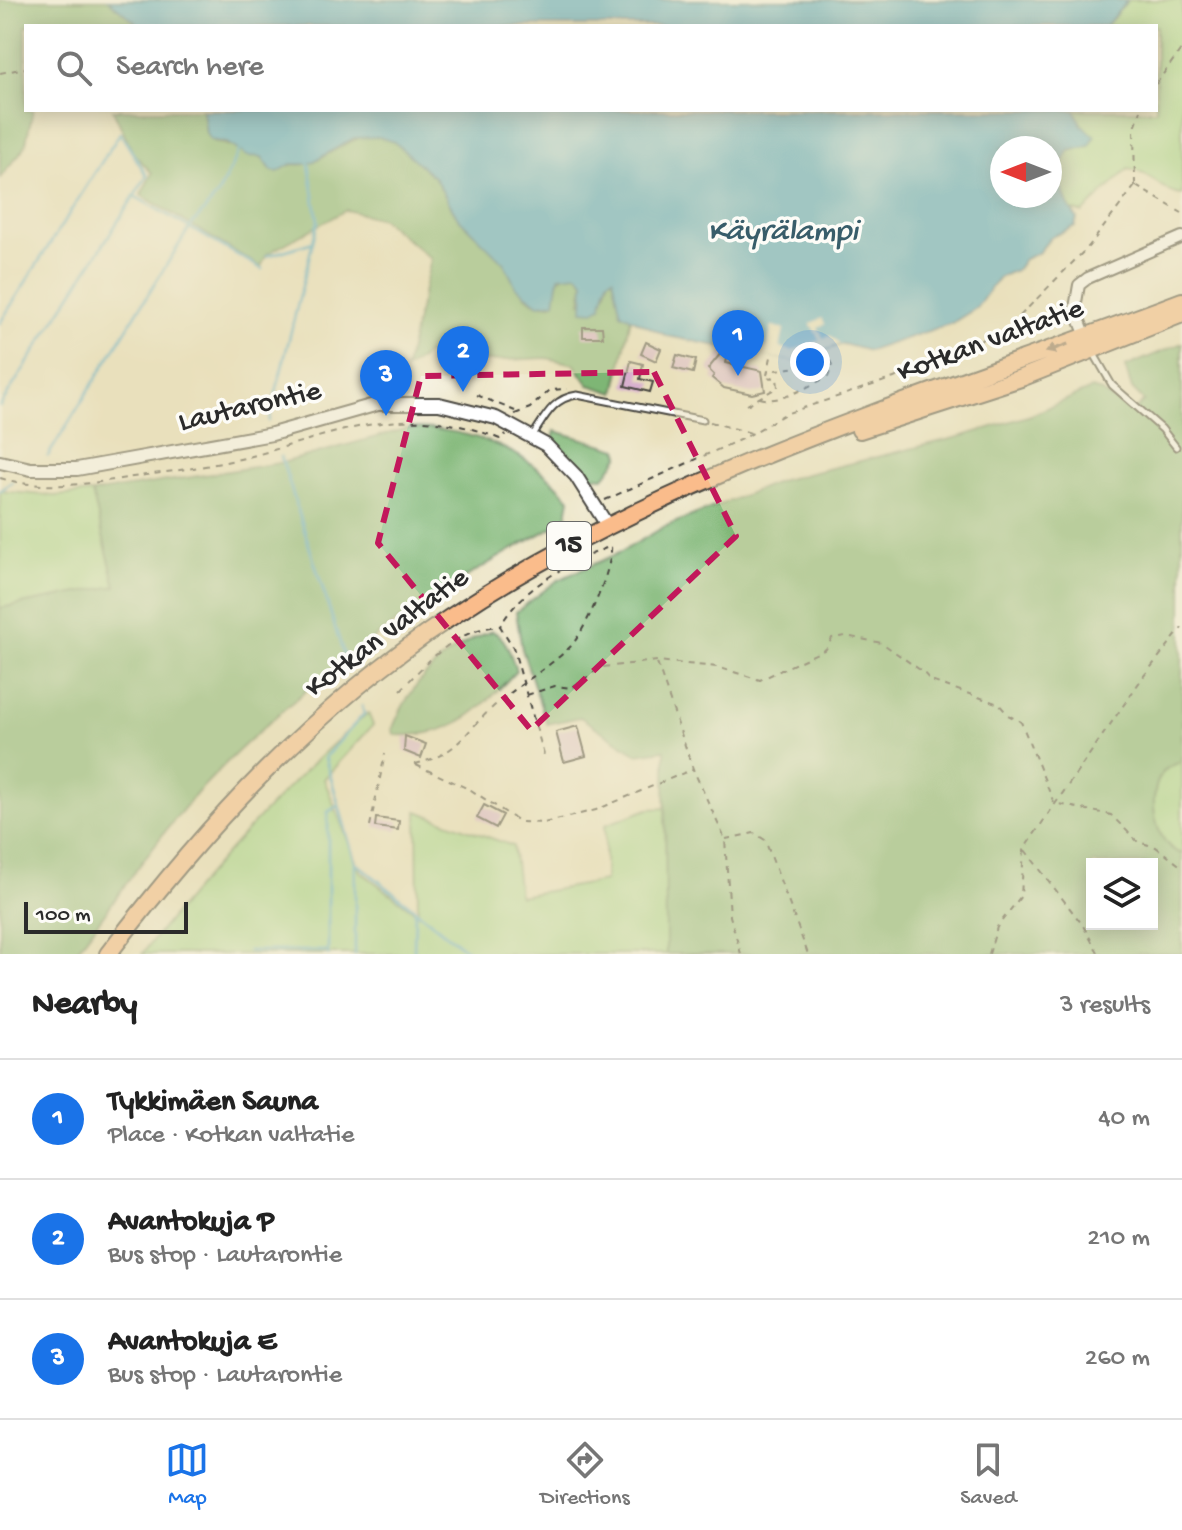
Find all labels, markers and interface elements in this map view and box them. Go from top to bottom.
search box [24,24,1158,112]
icon: search [52,46,96,90]
text: Search here [116,51,264,86]
north arrow [990,136,1062,208]
water label: Käyrälampi [708,214,861,252]
street label: Kotkan valtatie [893,292,1089,392]
pin: 1 [712,310,764,376]
pin: 2 [437,326,489,392]
your location [790,342,830,382]
one-way arrow [1045,342,1069,355]
pin: 3 [360,350,412,416]
street label: Lautarontie [175,374,325,441]
road number: 15 [547,522,591,570]
street label: Kotkan valtatie [299,561,477,707]
map controls [1086,858,1158,930]
button: layers [1086,858,1158,930]
scale bar [24,898,188,934]
text: 100 m [36,903,91,929]
text: Nearby [32,986,137,1026]
text: 3 results [1060,991,1150,1022]
text: Tykkimäen Sauna [108,1086,318,1121]
text: 1 [53,1104,63,1135]
text: 40 m [1098,1104,1150,1135]
text: Place · Kotkan valtatie [108,1121,355,1152]
text: Avantokuja P [108,1206,274,1241]
text: 2 [52,1224,64,1255]
text: 210 m [1087,1224,1150,1255]
text: Bus stop · Lautarontie [108,1241,342,1272]
text: Avantokuja E [108,1326,276,1361]
text: 3 [51,1344,65,1375]
text: 260 m [1085,1344,1150,1375]
text: Bus stop · Lautarontie [108,1361,342,1392]
tab: Map [165,1438,209,1512]
tab: Directions [540,1438,630,1512]
tab: Saved [960,1438,1017,1512]

